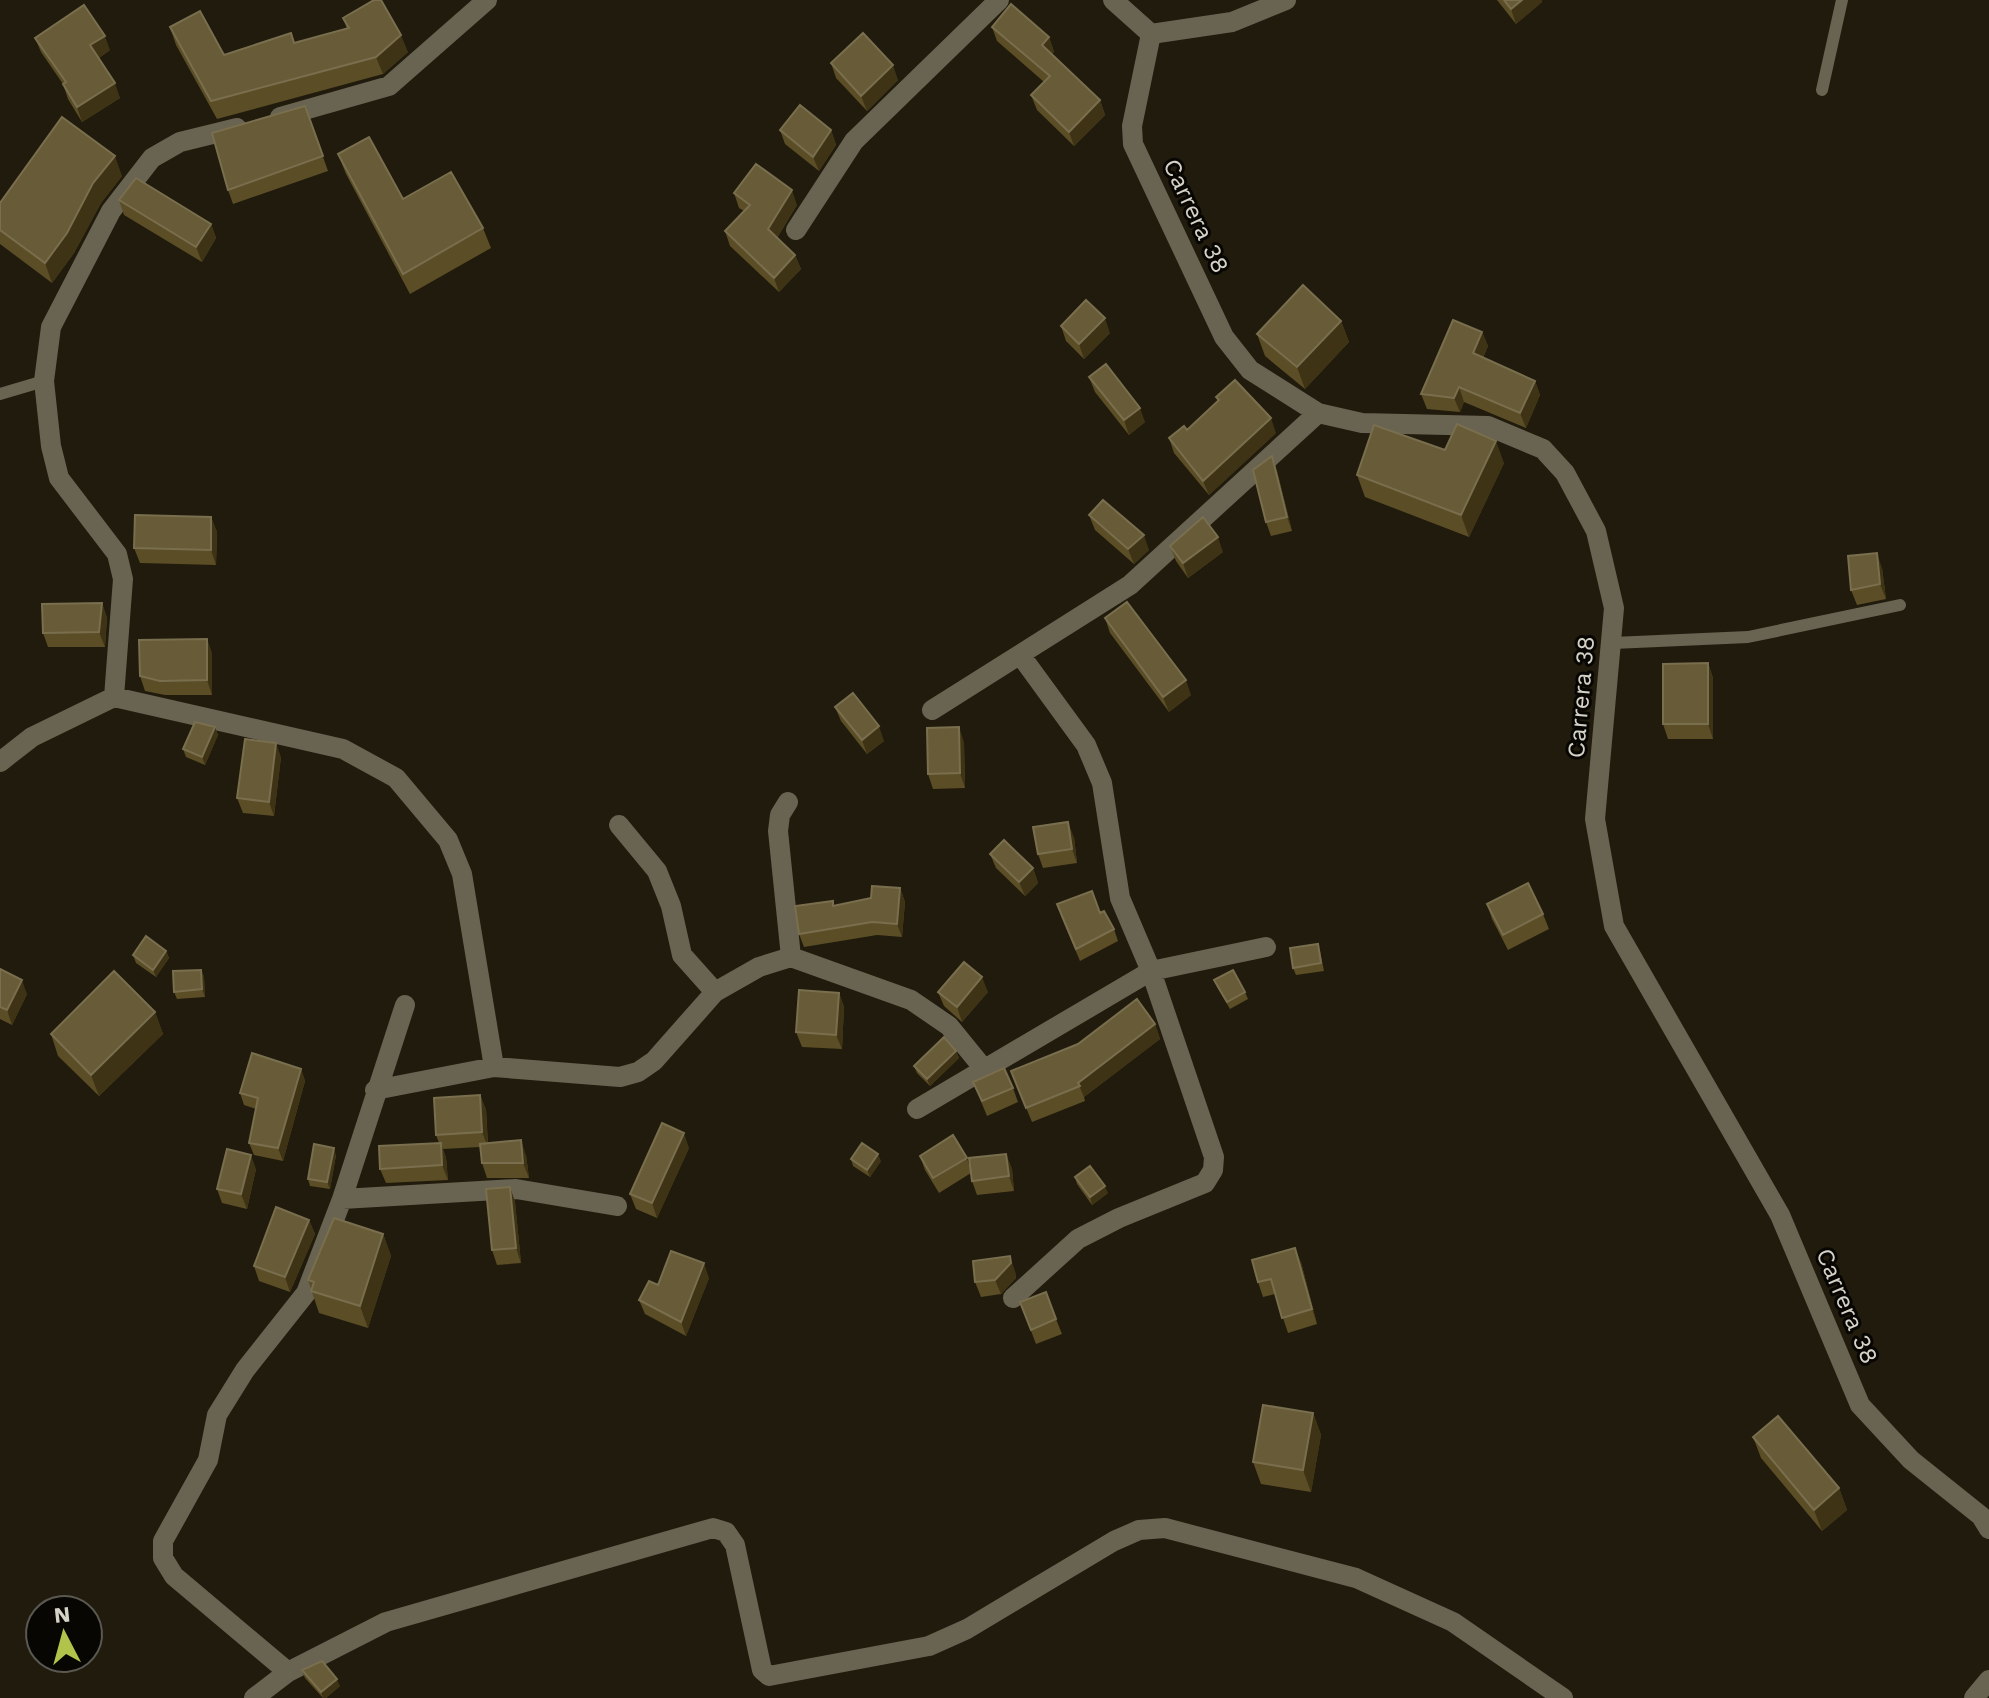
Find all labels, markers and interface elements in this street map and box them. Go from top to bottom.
street label: Carrera 38 [1157,155,1235,277]
street label: Carrera 38 [1562,635,1600,759]
street label: Carrera 38 [1810,1244,1884,1368]
north arrow [24,1594,104,1674]
text: N [53,1601,71,1628]

